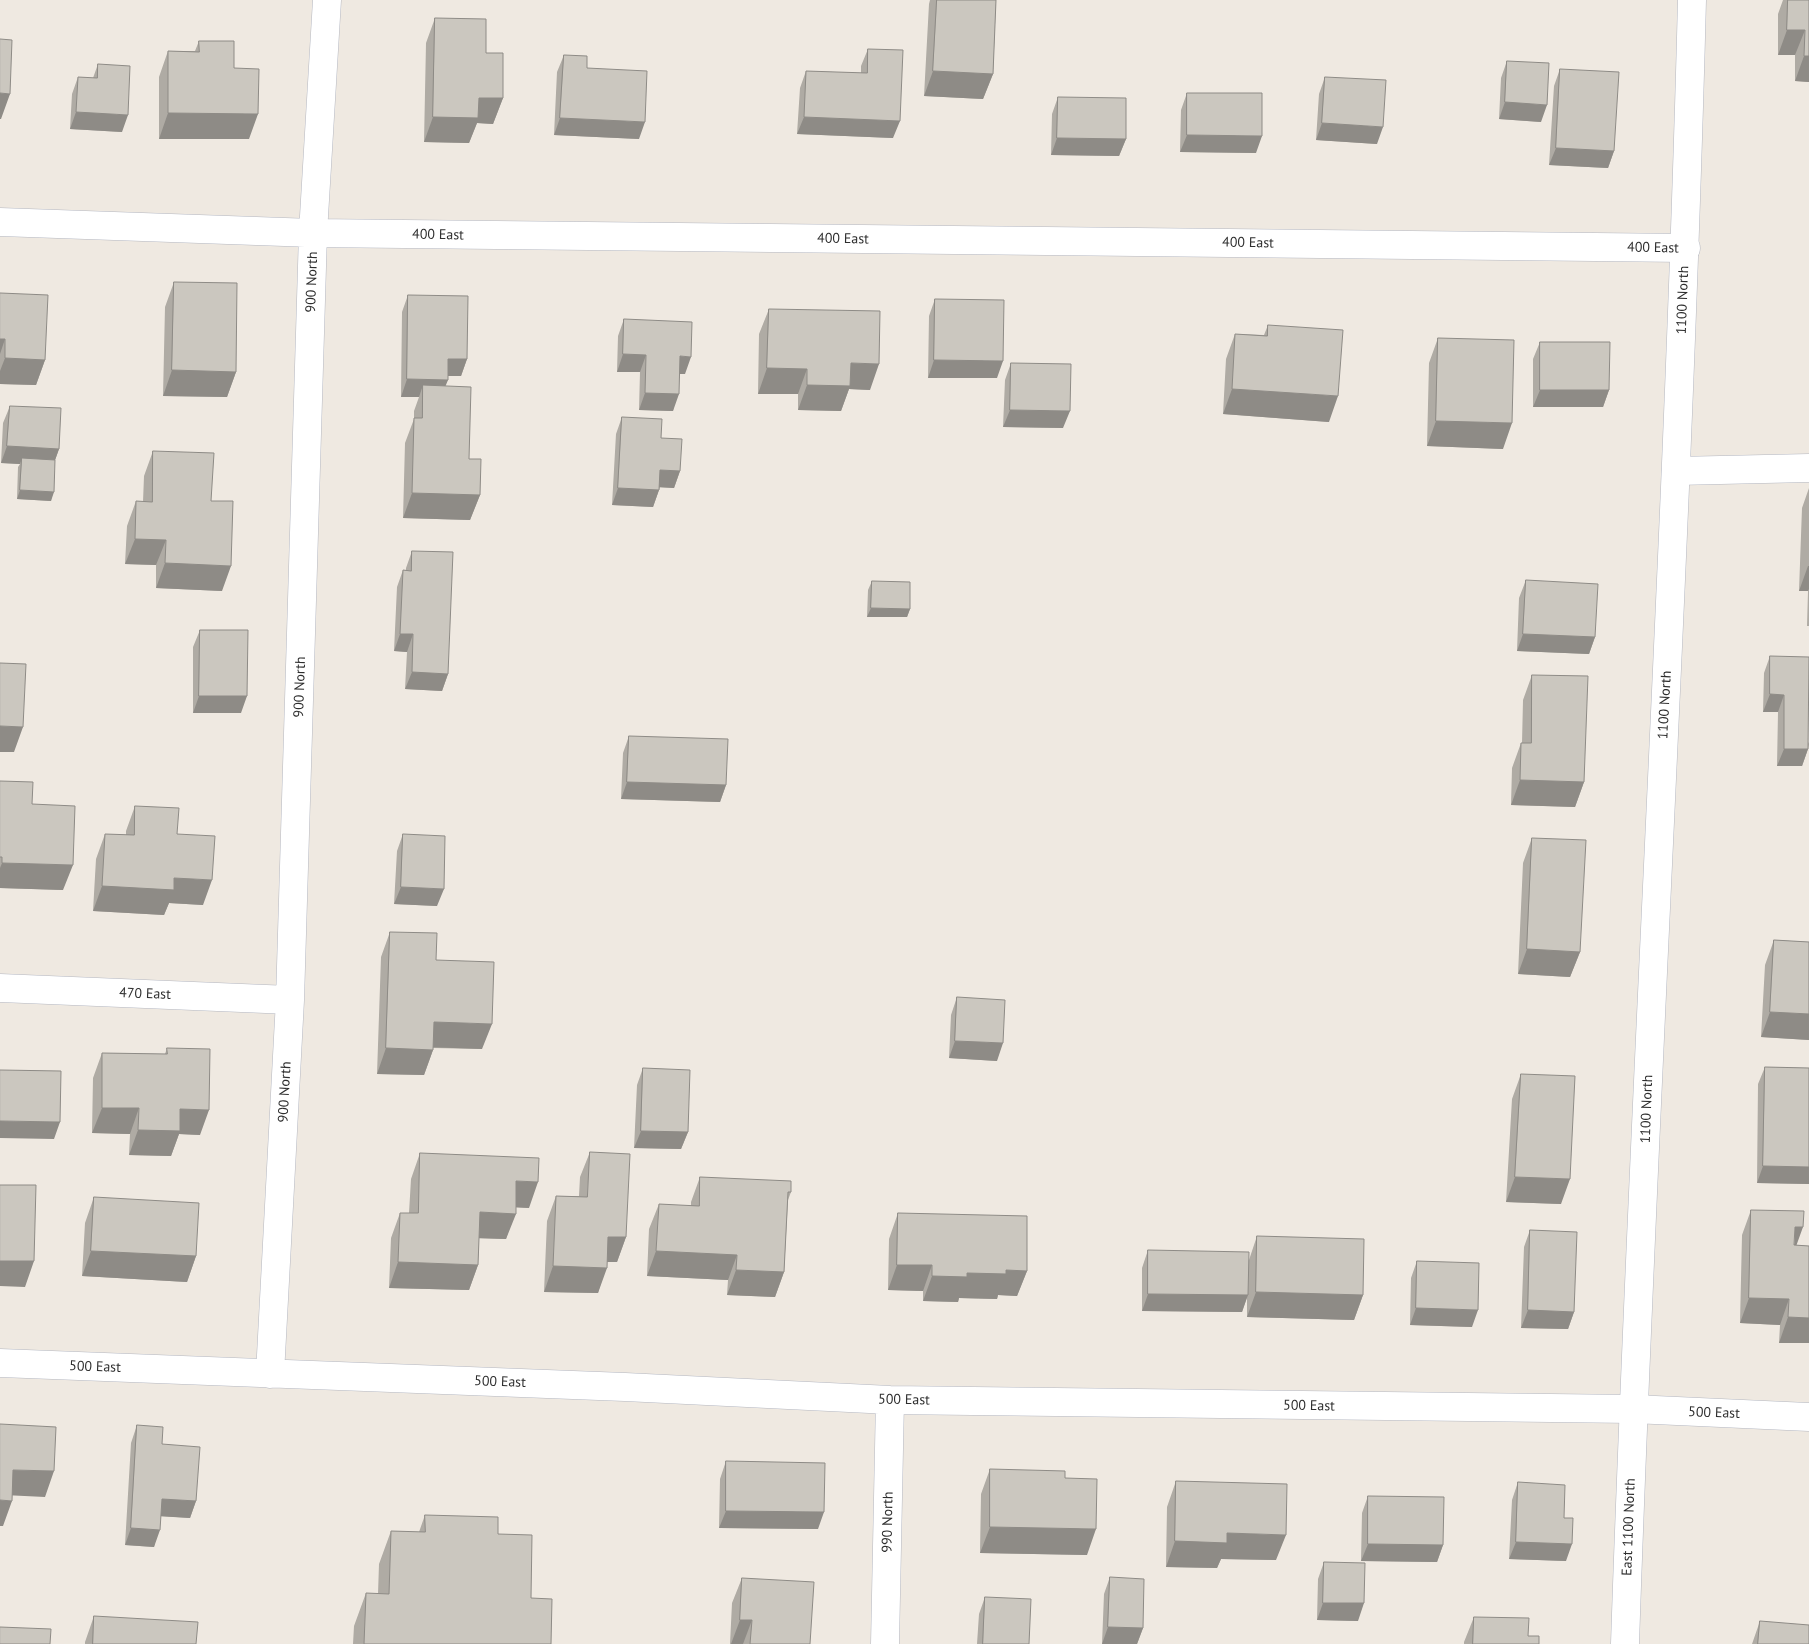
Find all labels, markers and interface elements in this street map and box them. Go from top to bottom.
street label: 400 East [412,226,464,244]
street label: 400 East [817,230,869,248]
street label: 400 East [1222,234,1274,252]
street label: 400 East [1627,239,1679,257]
street label: 900 North [303,251,321,313]
street label: 1100 North [1673,265,1693,335]
street label: 900 North [291,656,309,718]
street label: 1100 North [1655,670,1675,740]
street label: 470 East [119,985,171,1003]
street label: 900 North [275,1061,295,1123]
street label: 1100 North [1637,1074,1657,1144]
street label: 500 East [69,1358,121,1376]
street label: 500 East [474,1373,526,1391]
street label: 500 East [878,1391,930,1409]
street label: 500 East [1283,1397,1335,1415]
street label: 500 East [1688,1404,1740,1422]
street label: East 1100 North [1619,1478,1639,1576]
street label: 990 North [879,1491,897,1553]

